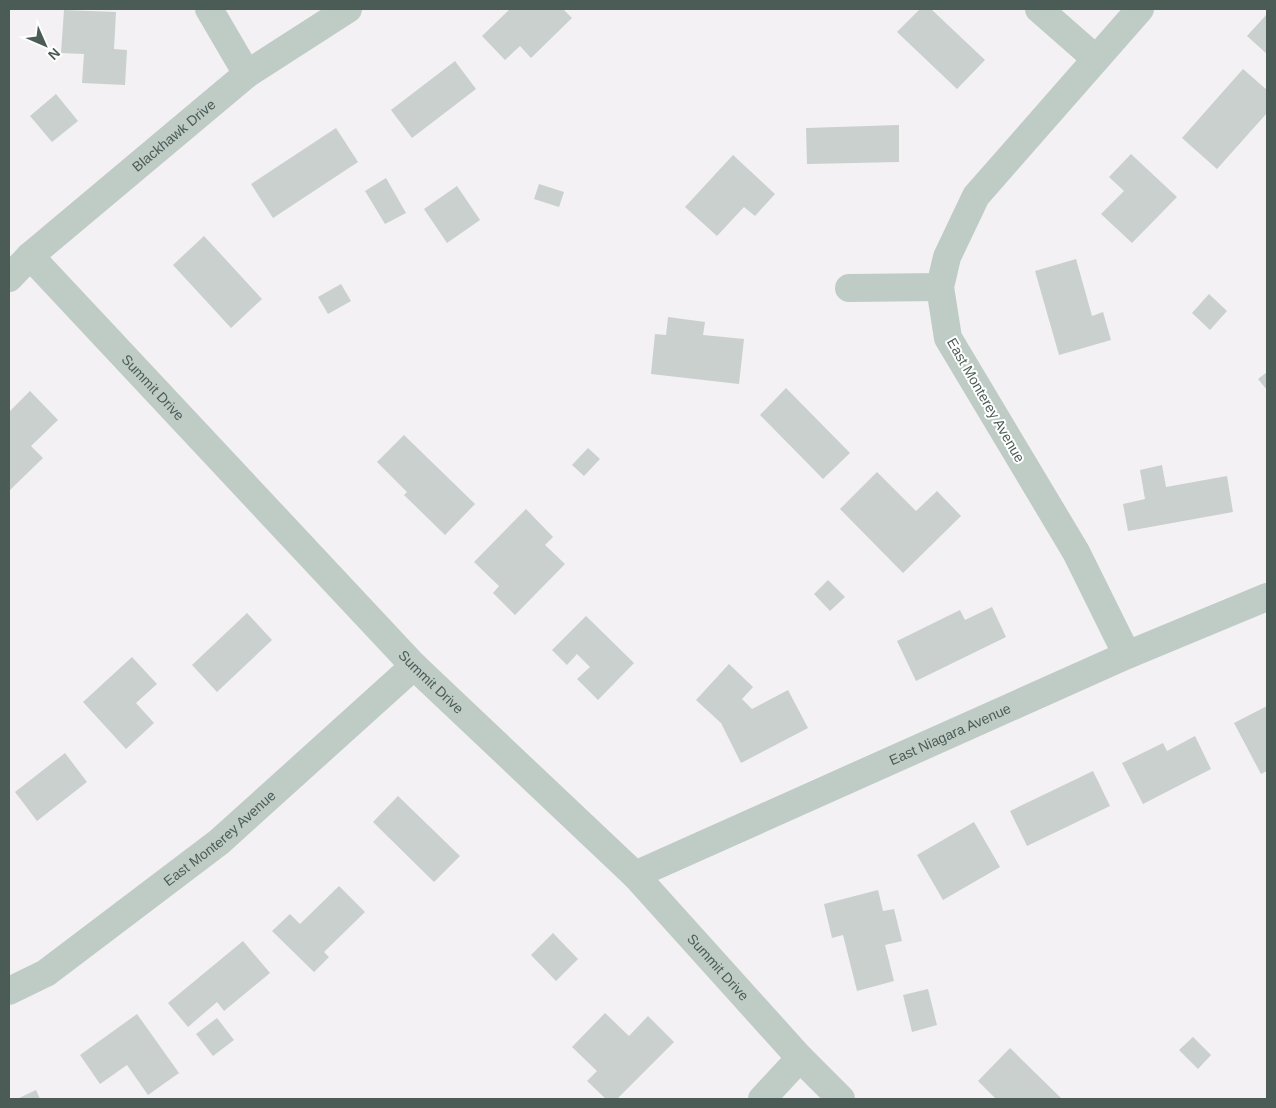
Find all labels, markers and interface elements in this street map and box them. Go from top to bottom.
north arrow [20,20,70,70]
text: N [45,45,63,63]
street label: Blackhawk Drive [129,96,219,175]
street label: East Monterey Avenue [944,335,1028,465]
street label: Summit Drive [118,351,188,424]
street label: Summit Drive [395,647,467,717]
street label: East Niagara Avenue [887,700,1013,768]
street label: East Monterey Avenue [160,787,279,889]
street label: Summit Drive [684,931,752,1004]

